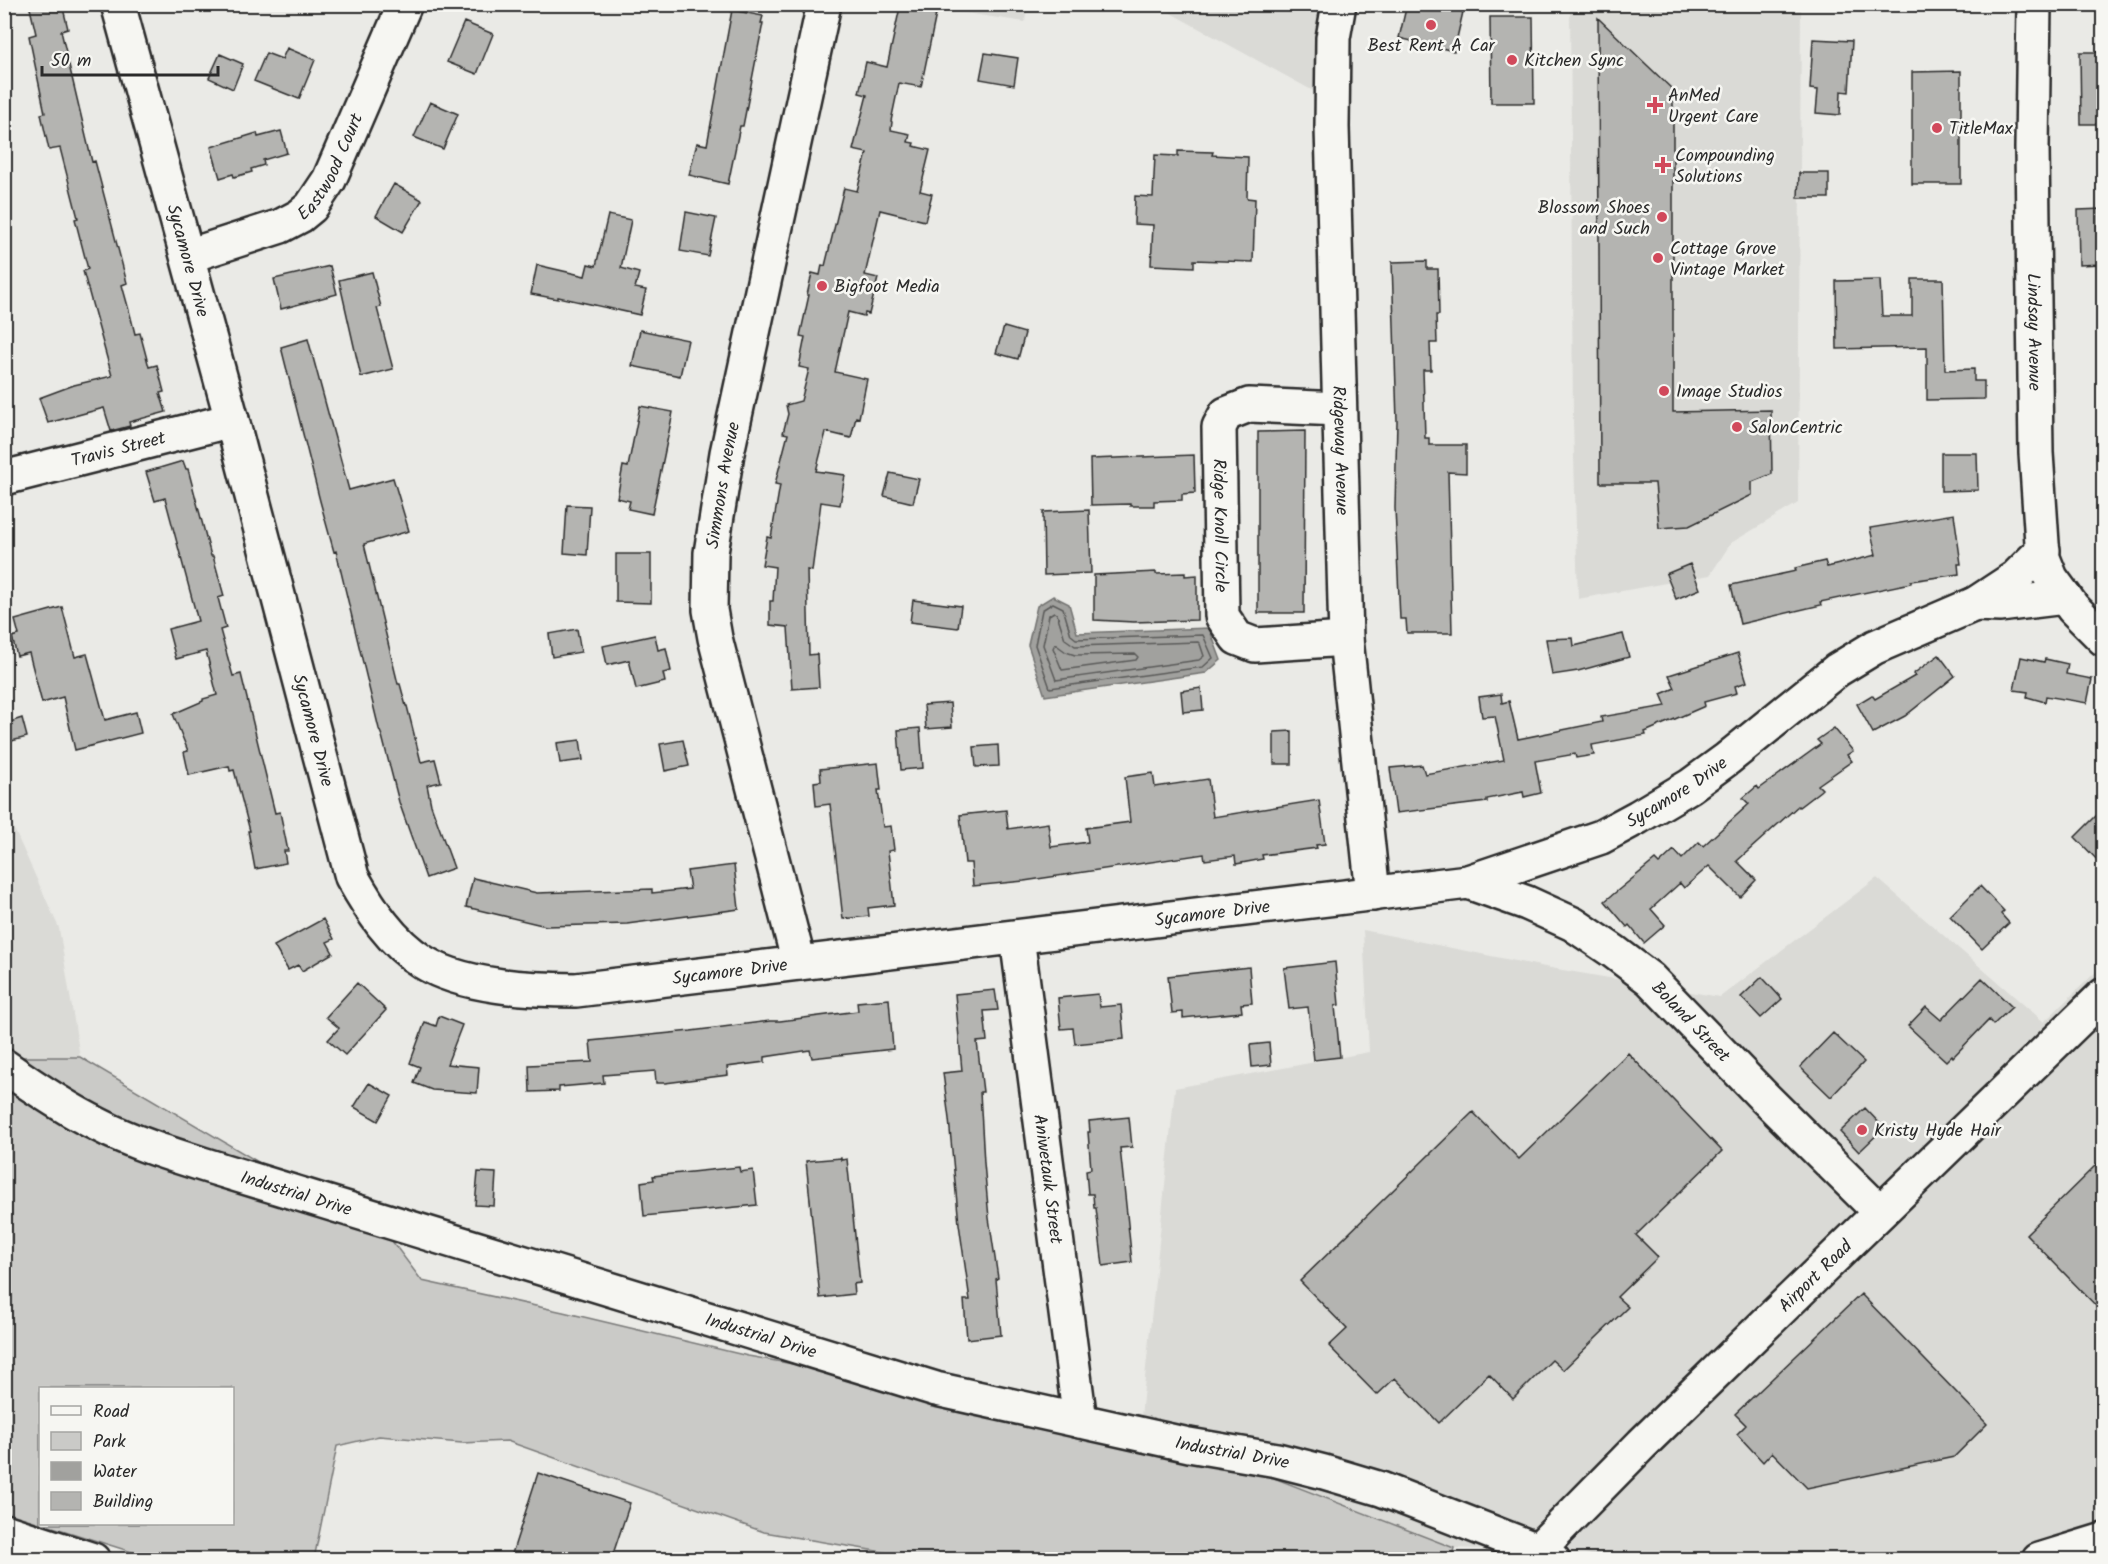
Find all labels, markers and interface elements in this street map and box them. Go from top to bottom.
marker: Best Rent A Car [1424,18,1438,32]
place label: Best Rent A Car [1367,32,1496,61]
scale bar [42,39,218,77]
text: 50 m [51,47,91,76]
place label: Kitchen Sync [1524,47,1624,76]
marker: Kitchen Sync [1505,53,1519,67]
place label: AnMed Urgent Care [1668,82,1758,132]
marker: AnMed Urgent Care [1646,96,1664,114]
street label: Eastwood Court [291,108,372,229]
place label: TitleMax [1949,115,2013,144]
marker: TitleMax [1930,121,1944,135]
place label: Compounding Solutions [1675,142,1775,192]
marker: Compounding Solutions [1656,158,1670,172]
place label: Blossom Shoes and Such [1538,194,1650,244]
street label: Sycamore Drive [158,201,216,321]
marker: Blossom Shoes and Such [1655,210,1669,224]
place label: Cottage Grove Vintage Market [1670,235,1786,285]
marker: Cottage Grove Vintage Market [1651,251,1665,265]
place label: Bigfoot Media [834,273,940,302]
street label: Lindsay Avenue [2018,273,2048,391]
marker: Bigfoot Media [815,279,829,293]
place label: Image Studios [1676,378,1783,407]
marker: Image Studios [1657,384,1671,398]
street label: Ridgeway Avenue [1323,385,1356,516]
place label: SalonCentric [1749,414,1843,443]
street label: Simmons Avenue [699,419,749,551]
marker: SalonCentric [1730,420,1744,434]
street label: Travis Street [68,424,170,476]
street label: Ridge Knoll Circle [1204,458,1235,593]
street label: Sycamore Drive [283,671,341,790]
street label: Sycamore Drive [1621,750,1734,837]
street label: Sycamore Drive [1153,893,1272,936]
street label: Sycamore Drive [671,952,789,994]
street label: Boland Street [1643,975,1737,1071]
street label: Aniwetauk Street [1024,1113,1070,1247]
place label: Kristy Hyde Hair [1874,1117,2002,1146]
marker: Kristy Hyde Hair [1855,1123,1869,1137]
street label: Industrial Drive [236,1164,355,1225]
street label: Airport Road [1772,1233,1861,1320]
street label: Industrial Drive [701,1306,820,1368]
legend [39,1387,234,1525]
text: Road [93,1398,130,1427]
text: Park [93,1428,126,1457]
street label: Industrial Drive [1172,1429,1292,1479]
text: Water [93,1458,138,1487]
text: Building [93,1488,153,1517]

